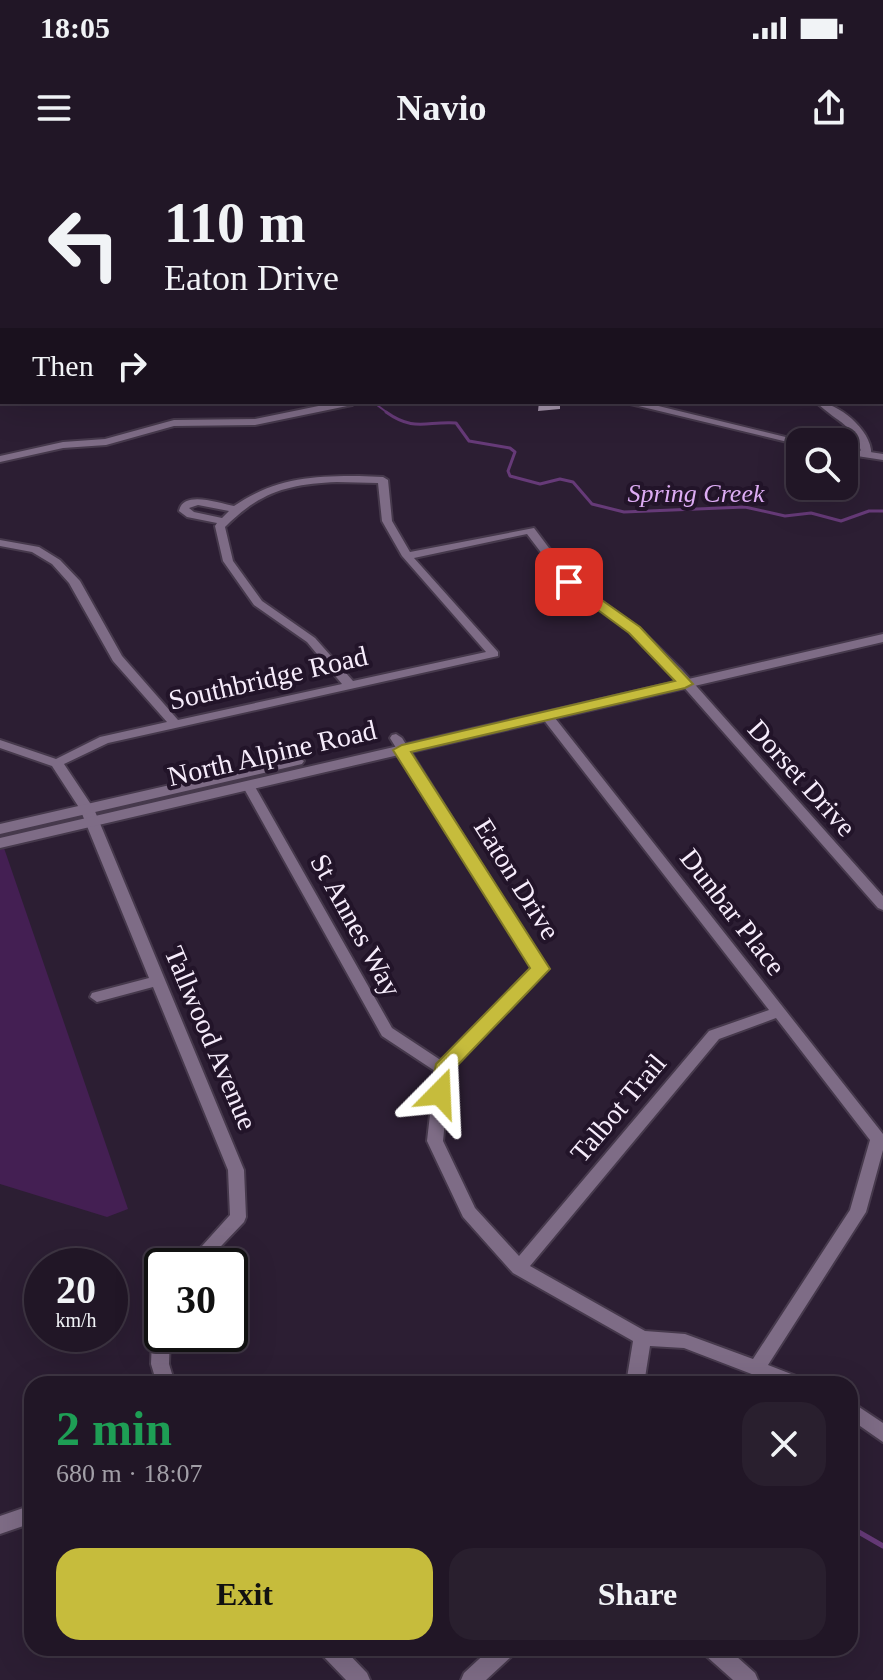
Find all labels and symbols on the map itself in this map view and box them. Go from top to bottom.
water label: Spring Creek [628,479,765,508]
pin [535,548,603,616]
street label: Southbridge Road [166,640,370,716]
street label: North Alpine Road [165,714,379,792]
street label: Dorset Drive [742,714,862,842]
street label: Eaton Drive [468,813,566,945]
street label: Dunbar Place [674,843,792,981]
street label: St Annes Way [304,849,408,1001]
street label: Tallwood Avenue [158,942,264,1134]
street label: Talbot Trail [564,1048,672,1168]
position arrow [398,1051,482,1135]
speed limit sign: 30 [144,1248,248,1352]

